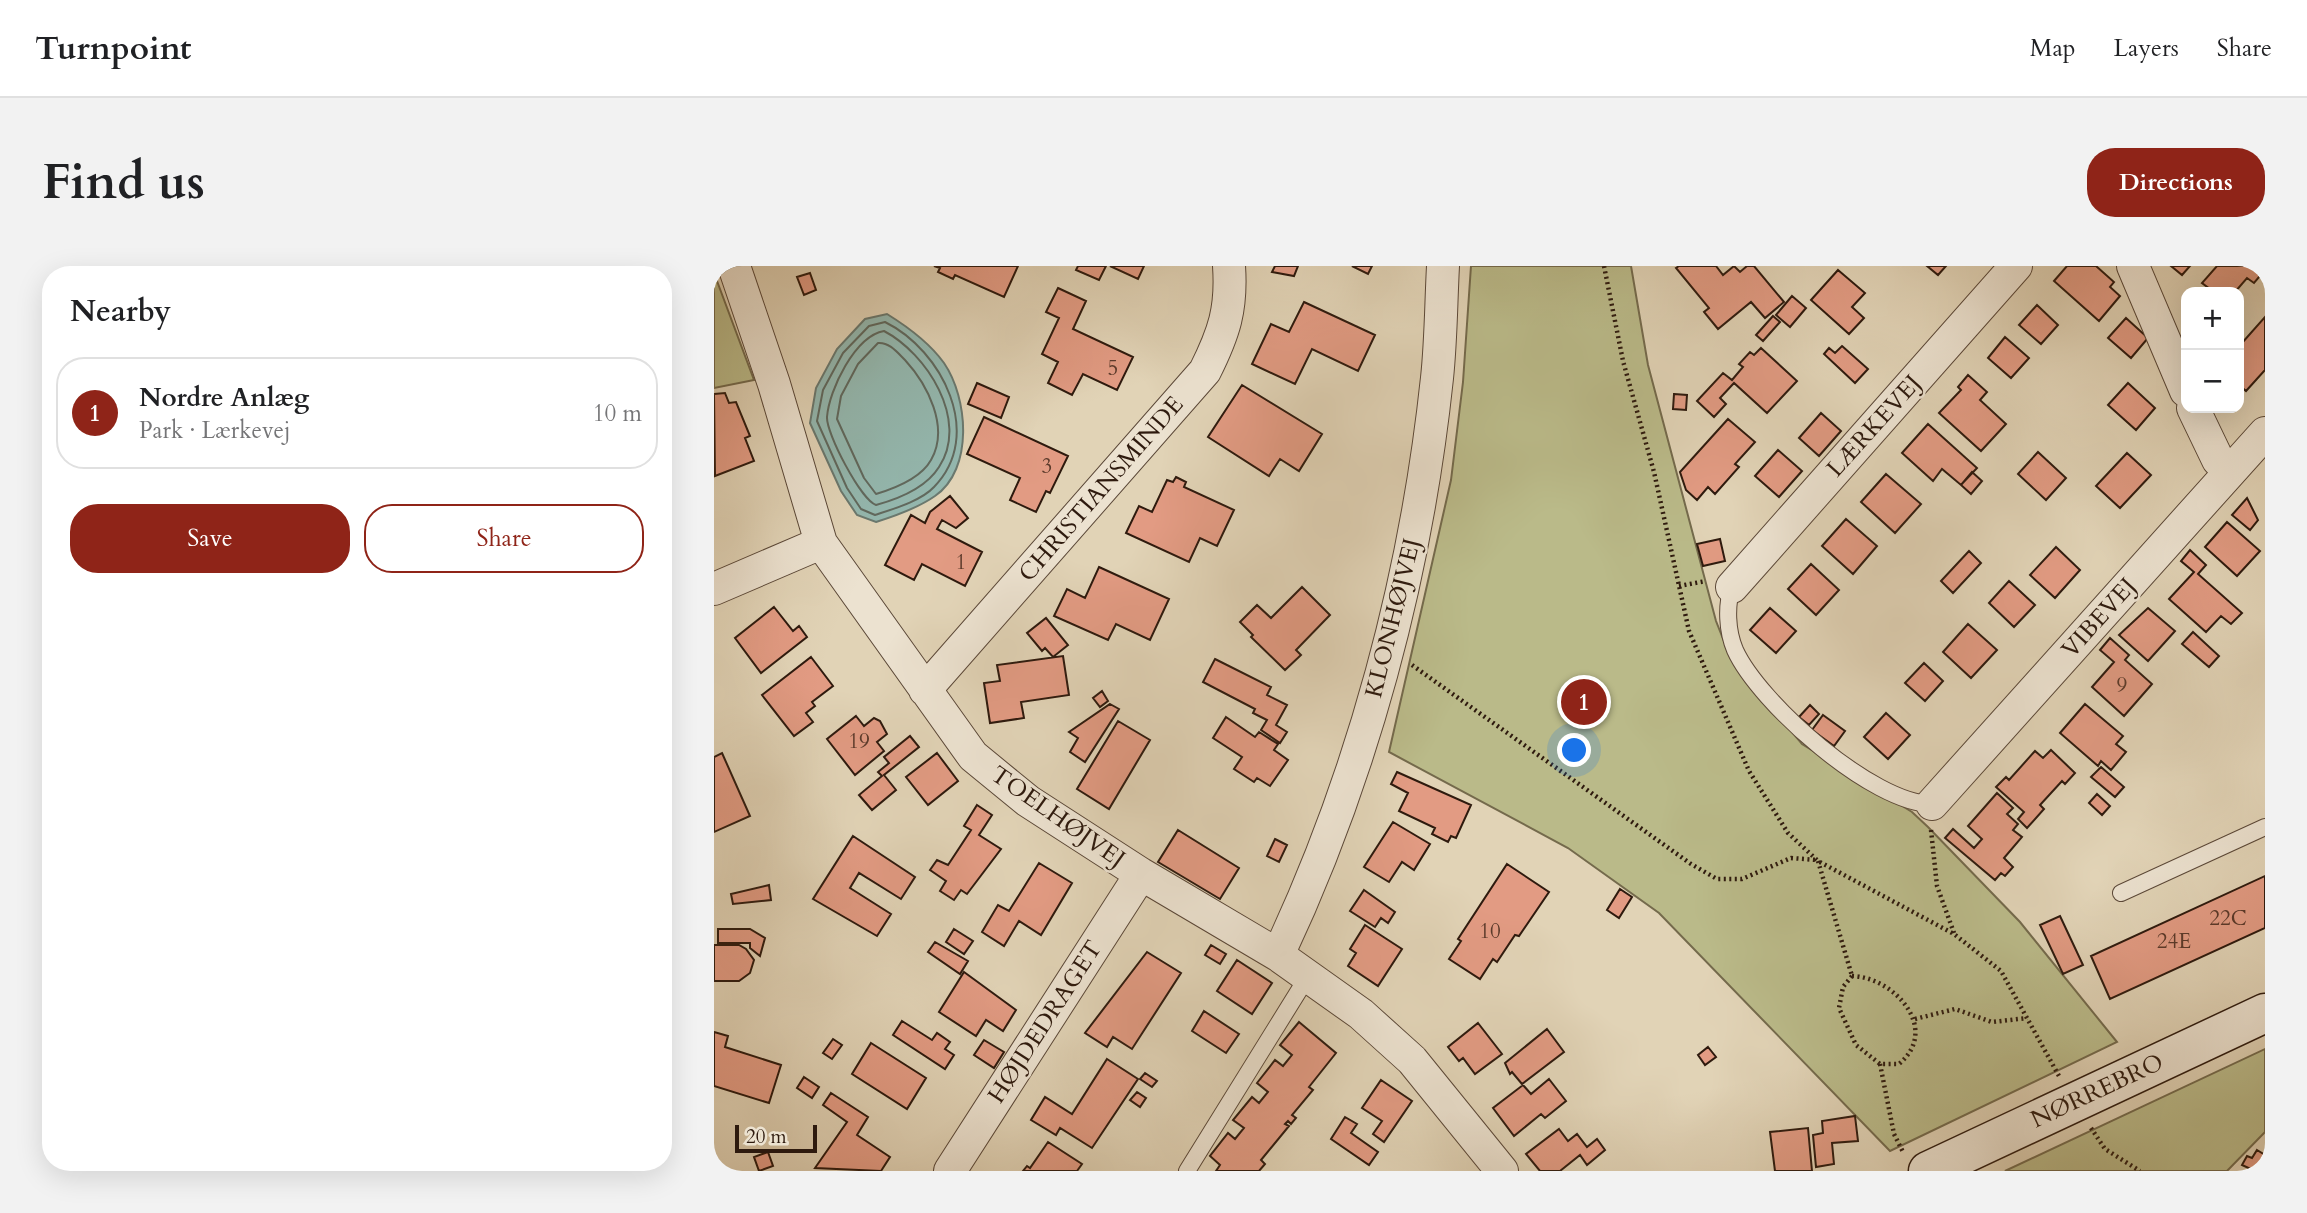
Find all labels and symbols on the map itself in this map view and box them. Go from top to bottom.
house number: 5 [1108,354,1118,383]
street label: LÆRKEVEJ [1819,368,1929,484]
street label: CHRISTIANSMINDE [1011,389,1191,589]
house number: 3 [1042,452,1052,481]
street label: KLONHØJVEJ [1357,535,1429,701]
house number: 1 [956,548,966,577]
street label: VIBEVEJ [2054,571,2144,665]
house number: 9 [2117,671,2128,700]
pin: 1 [1561,676,1607,728]
house number: 19 [848,727,870,756]
your location [1557,733,1591,767]
street label: TOELHØJVEJ [984,758,1132,876]
house number: 22C [2209,904,2247,933]
house number: 10 [1479,917,1501,946]
house number: 24E [2157,927,2191,956]
street label: HØJDEDRAGET [980,934,1110,1110]
street label: NØRREBRO [2025,1046,2169,1136]
scale bar [735,1122,817,1154]

